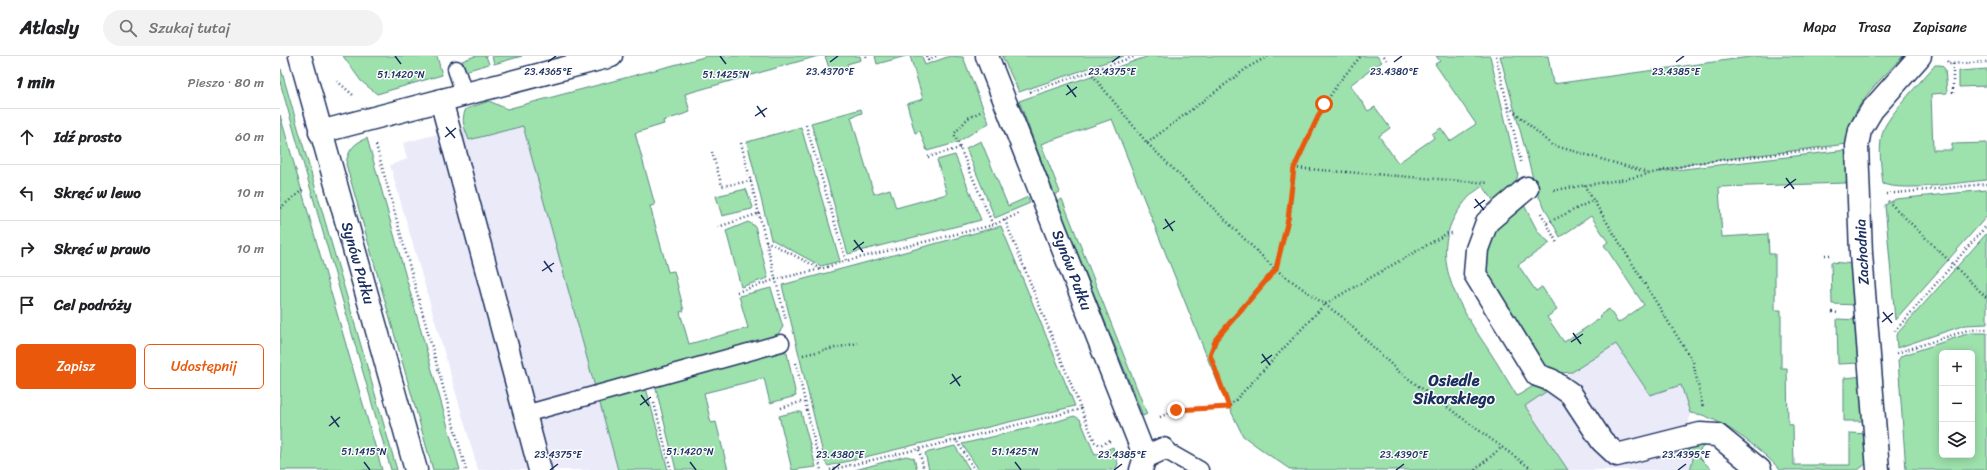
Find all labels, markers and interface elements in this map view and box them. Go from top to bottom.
search box [103,10,383,46]
text: Atlasly [20,11,79,44]
text: Szukaj tutaj [149,15,230,41]
text: Mapa [1803,15,1836,40]
text: Trasa [1858,15,1891,40]
text: Zapisane [1913,15,1967,40]
icon: search [117,17,139,39]
text: 23.4365°E [524,63,573,81]
text: 23.4370°E [806,63,855,81]
text: 23.4375°E [1088,63,1137,81]
text: 23.4380°E [1370,63,1420,81]
text: 23.4385°E [1652,63,1701,81]
text: 51.1420°N [377,66,425,84]
text: 51.1425°N [702,66,750,84]
text: 1 min [16,67,55,97]
text: Pieszo · 80 m [188,71,264,94]
route start [1315,95,1333,113]
text: Idź prosto [54,124,122,150]
text: 60 m [235,125,264,148]
icon: ahead [16,126,38,148]
text: Skręć w lewo [54,180,141,206]
text: 10 m [237,181,264,204]
icon: left [16,182,38,204]
street label: Zachodnia [1847,218,1877,286]
street label: Synów Pułku [334,219,382,307]
street label: Synów Pułku [1045,226,1099,314]
text: Skręć w prawo [54,236,150,262]
text: 10 m [237,237,264,260]
icon: right [16,238,38,260]
text: Cel podróży [54,292,131,318]
icon: arrive [16,294,38,316]
button: Zapisz [16,344,136,389]
button: Udostępnij [144,344,264,389]
map controls [1939,350,1975,458]
button: + [1939,350,1975,386]
district label: Osiedle Sikorskiego [1412,366,1496,413]
button: − [1939,386,1975,422]
route end [1167,401,1185,419]
button: layers [1939,422,1975,458]
text: 51.1415°N [341,443,387,461]
text: 51.1420°N [666,443,714,461]
text: 51.1425°N [991,443,1039,461]
text: 23.4375°E [534,446,583,464]
text: 23.4380°E [816,446,866,464]
text: 23.4385°E [1098,446,1147,464]
text: 23.4390°E [1380,446,1430,464]
text: 23.4395°E [1662,446,1711,464]

